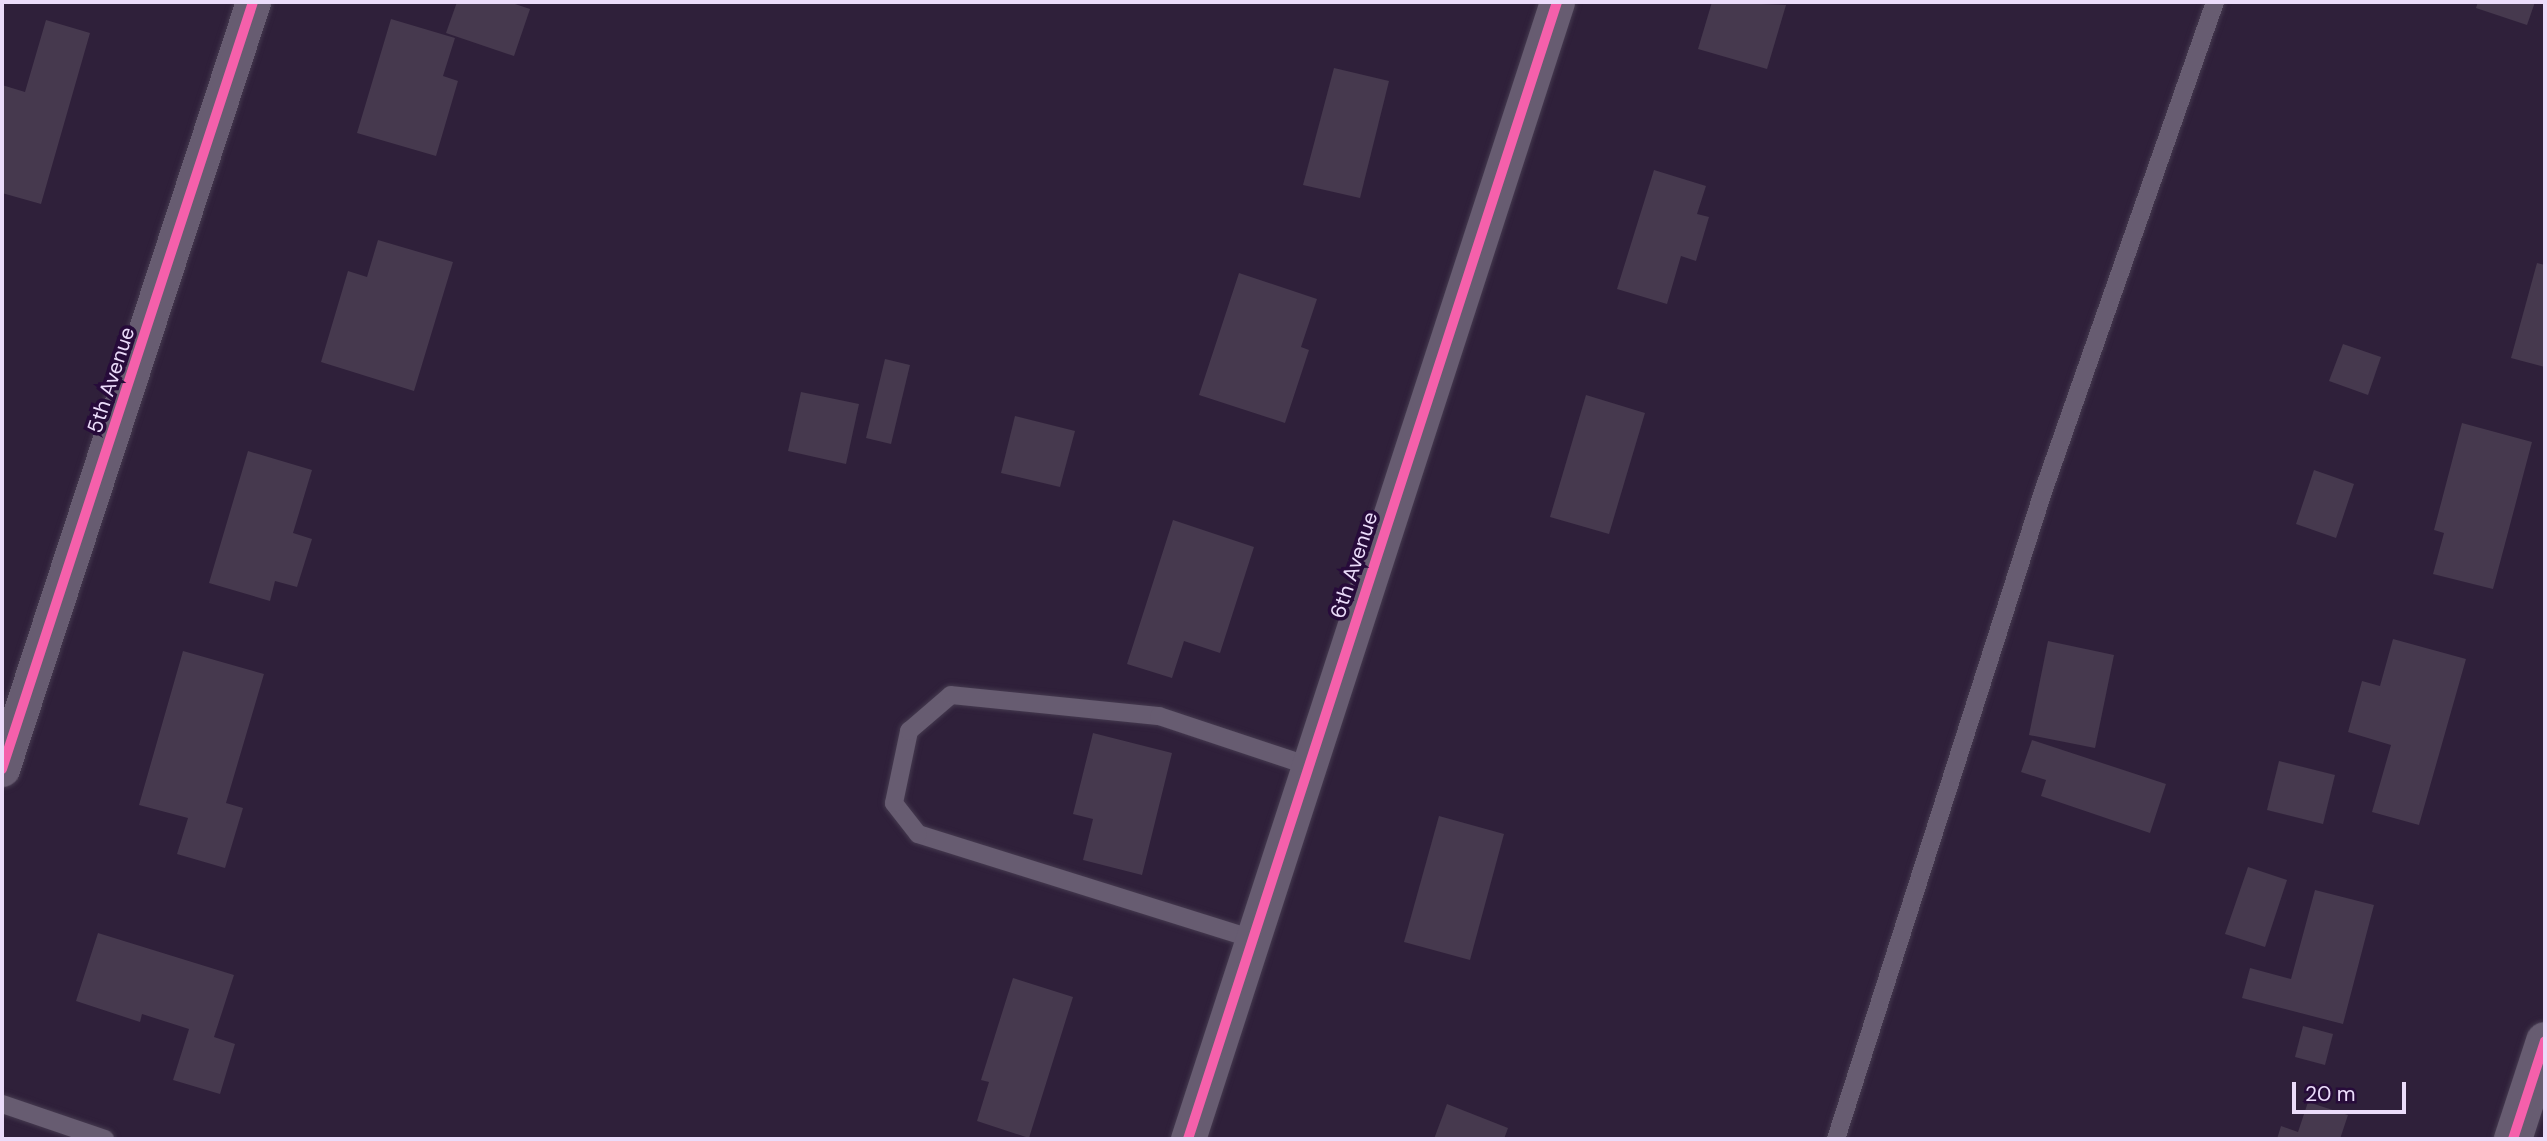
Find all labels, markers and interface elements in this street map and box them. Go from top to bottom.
street label: 5th Avenue [82,324,140,436]
street label: 6th Avenue [1325,509,1383,621]
scale bar [2295,1068,2409,1112]
text: 20 m [2305,1080,2356,1108]

